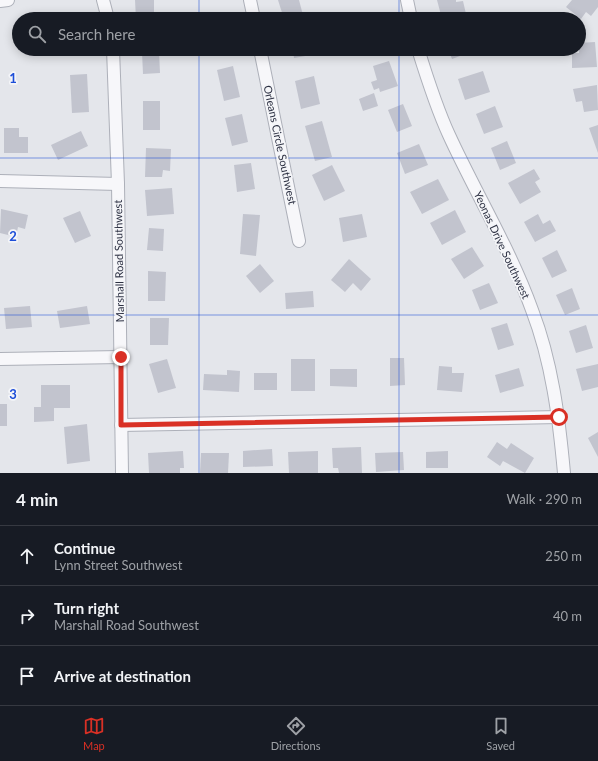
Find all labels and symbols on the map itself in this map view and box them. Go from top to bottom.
text: 1 [9,70,17,86]
street label: Orleans Circle Southwest [261,84,300,206]
street label: Yeonas Drive Southwest [472,189,533,301]
street label: Marshall Road Southwest [111,200,126,322]
text: 2 [9,228,17,244]
route end [112,348,130,366]
text: 3 [9,386,17,402]
route start [550,408,568,426]

